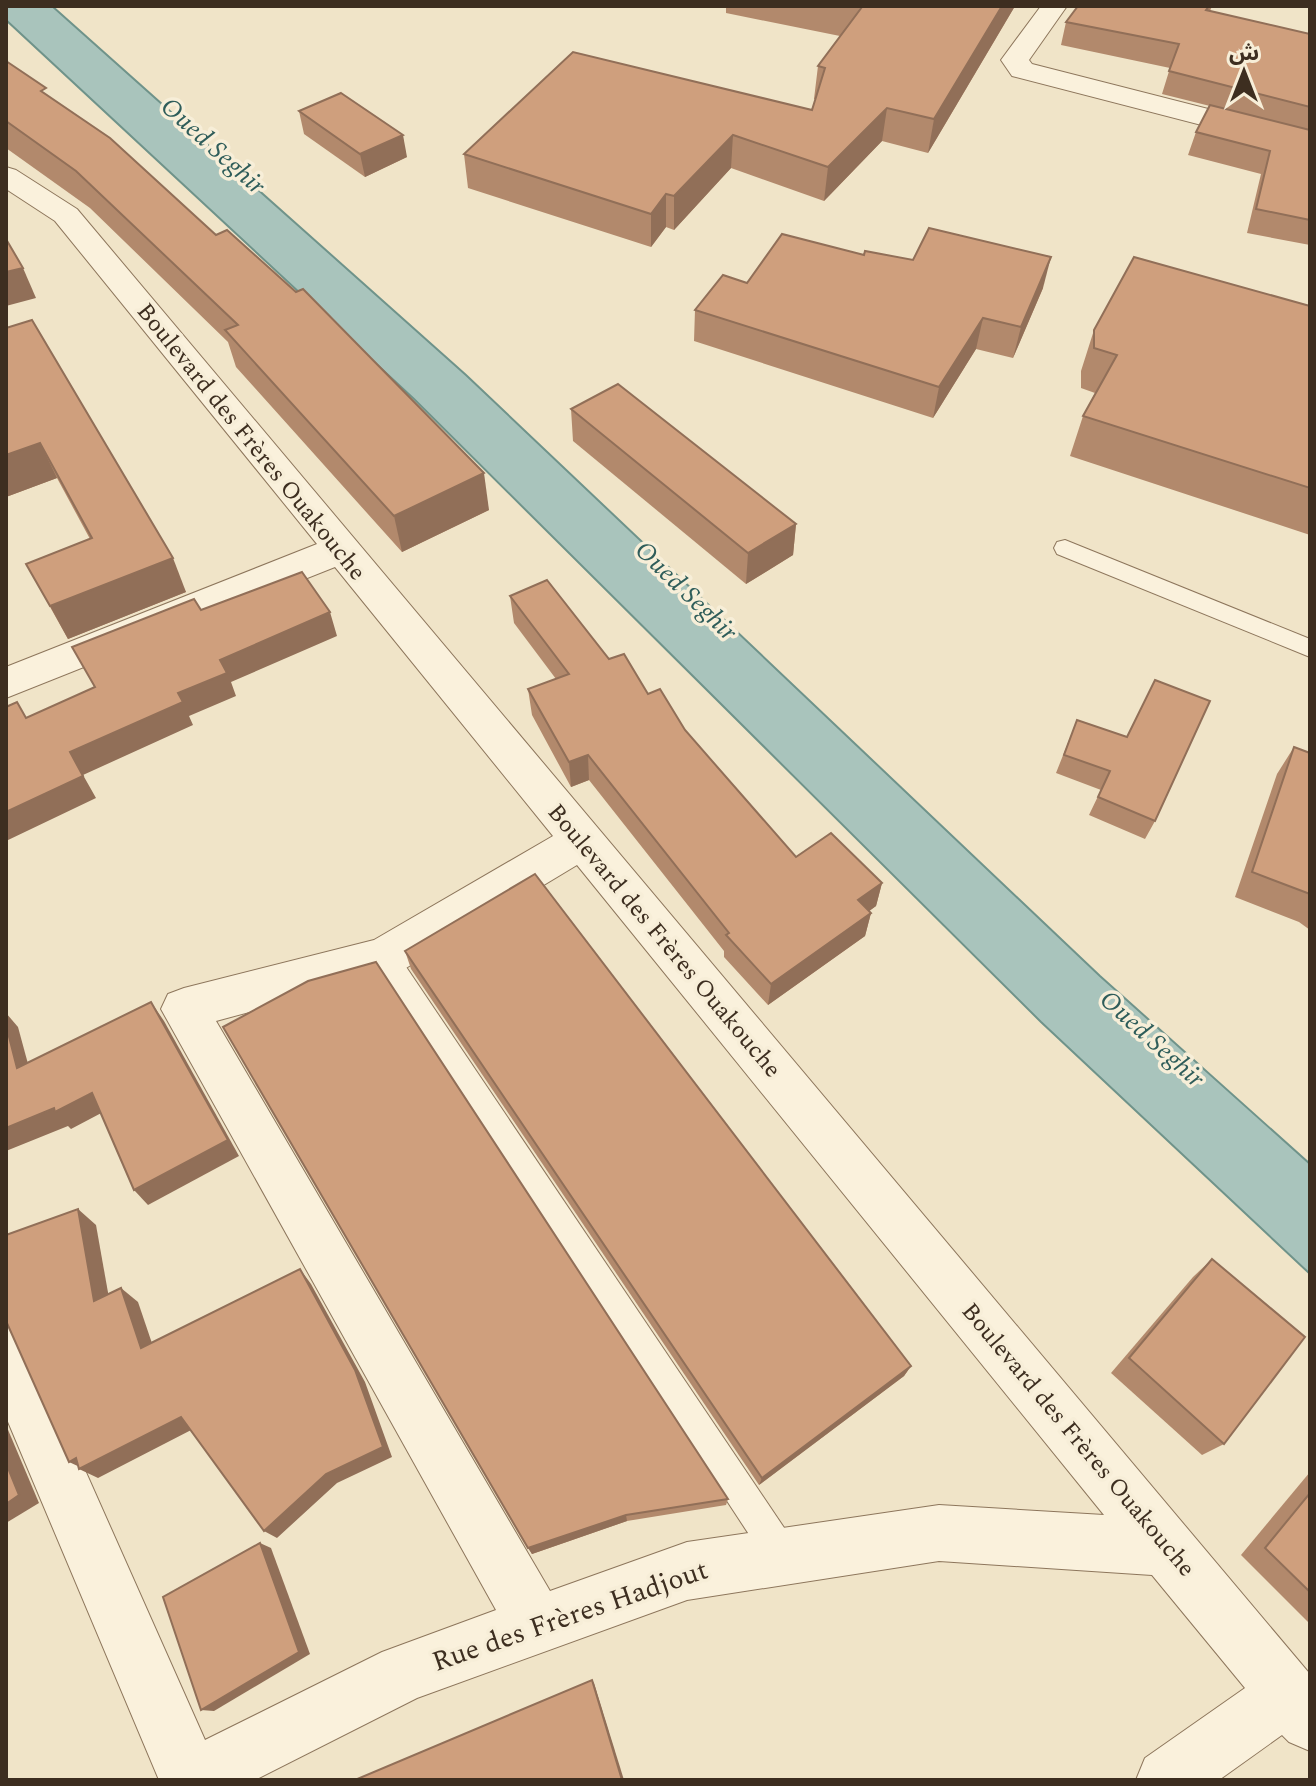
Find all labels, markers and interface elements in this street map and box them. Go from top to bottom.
north arrow [1204,32,1284,112]
text: ش [1229,37,1259,70]
water label: Oued Seghir [151,88,275,205]
street label: Boulevard des Frères Ouakouche [127,295,375,589]
water label: Oued Seghir [625,531,747,651]
street label: Boulevard des Frères Ouakouche [538,796,790,1086]
water label: Oued Seghir [1090,981,1214,1098]
street label: Boulevard des Frères Ouakouche [952,1295,1204,1585]
street label: Rue des Frères Hadjout [426,1549,714,1683]

